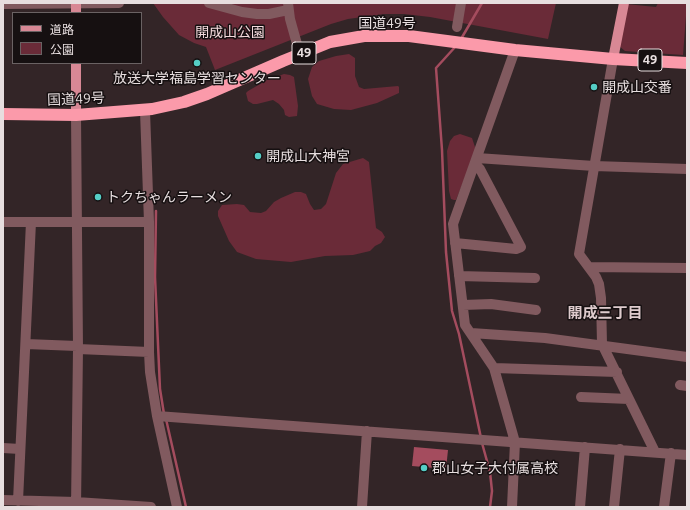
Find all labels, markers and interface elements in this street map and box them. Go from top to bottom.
legend [12,12,142,64]
street label: 国道49号 [358,15,416,31]
text: 道路 [50,23,74,36]
park label: 開成山公園 [195,24,265,40]
road number: 49 [292,42,316,64]
text: 公園 [50,43,74,56]
road number: 49 [638,49,662,71]
marker: 放送大学福島学習センター [192,58,202,68]
place label: 放送大学福島学習センター [113,70,281,86]
place label: 開成山交番 [602,79,672,95]
marker: 開成山交番 [589,82,599,92]
street label: 国道49号 [47,90,105,108]
place label: 開成山大神宮 [266,148,350,164]
marker: 開成山大神宮 [253,151,263,161]
place label: トクちゃんラーメン [106,189,232,205]
marker: トクちゃんラーメン [93,192,103,202]
district label: 開成三丁目 [568,304,642,322]
place label: 郡山女子大付属高校 [432,460,558,476]
marker: 郡山女子大付属高校 [419,463,429,473]

